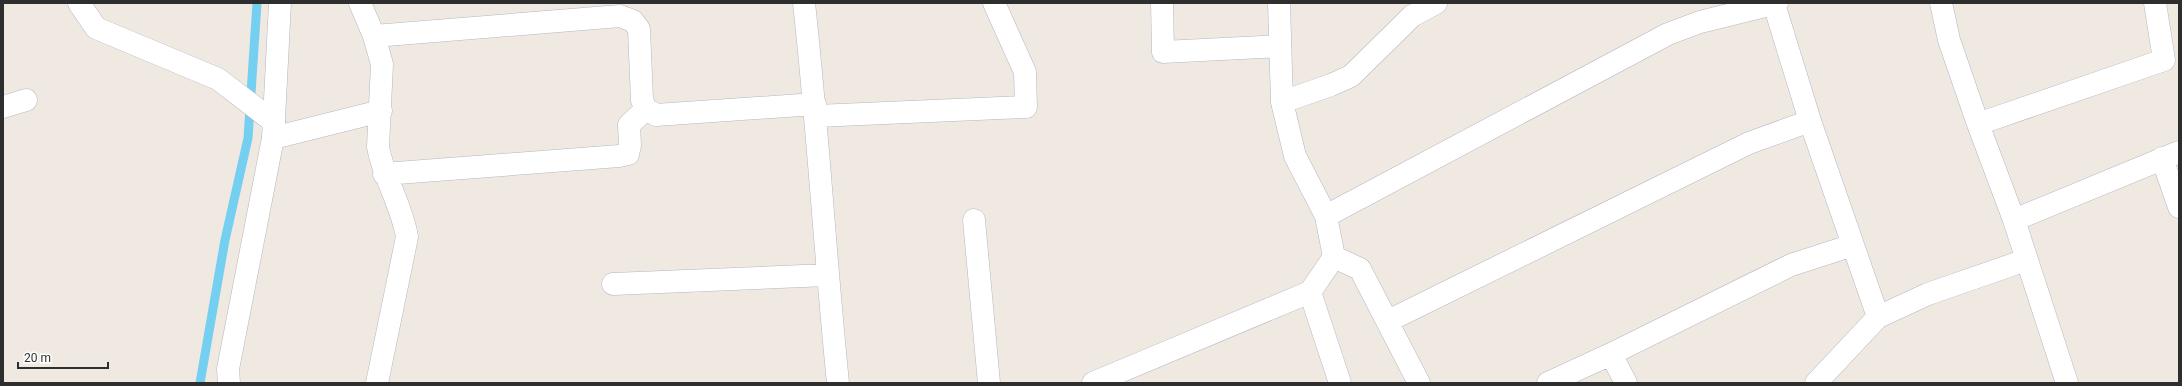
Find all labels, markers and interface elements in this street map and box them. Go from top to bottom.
scale bar [18,344,108,370]
text: 20 m [24,351,51,365]

